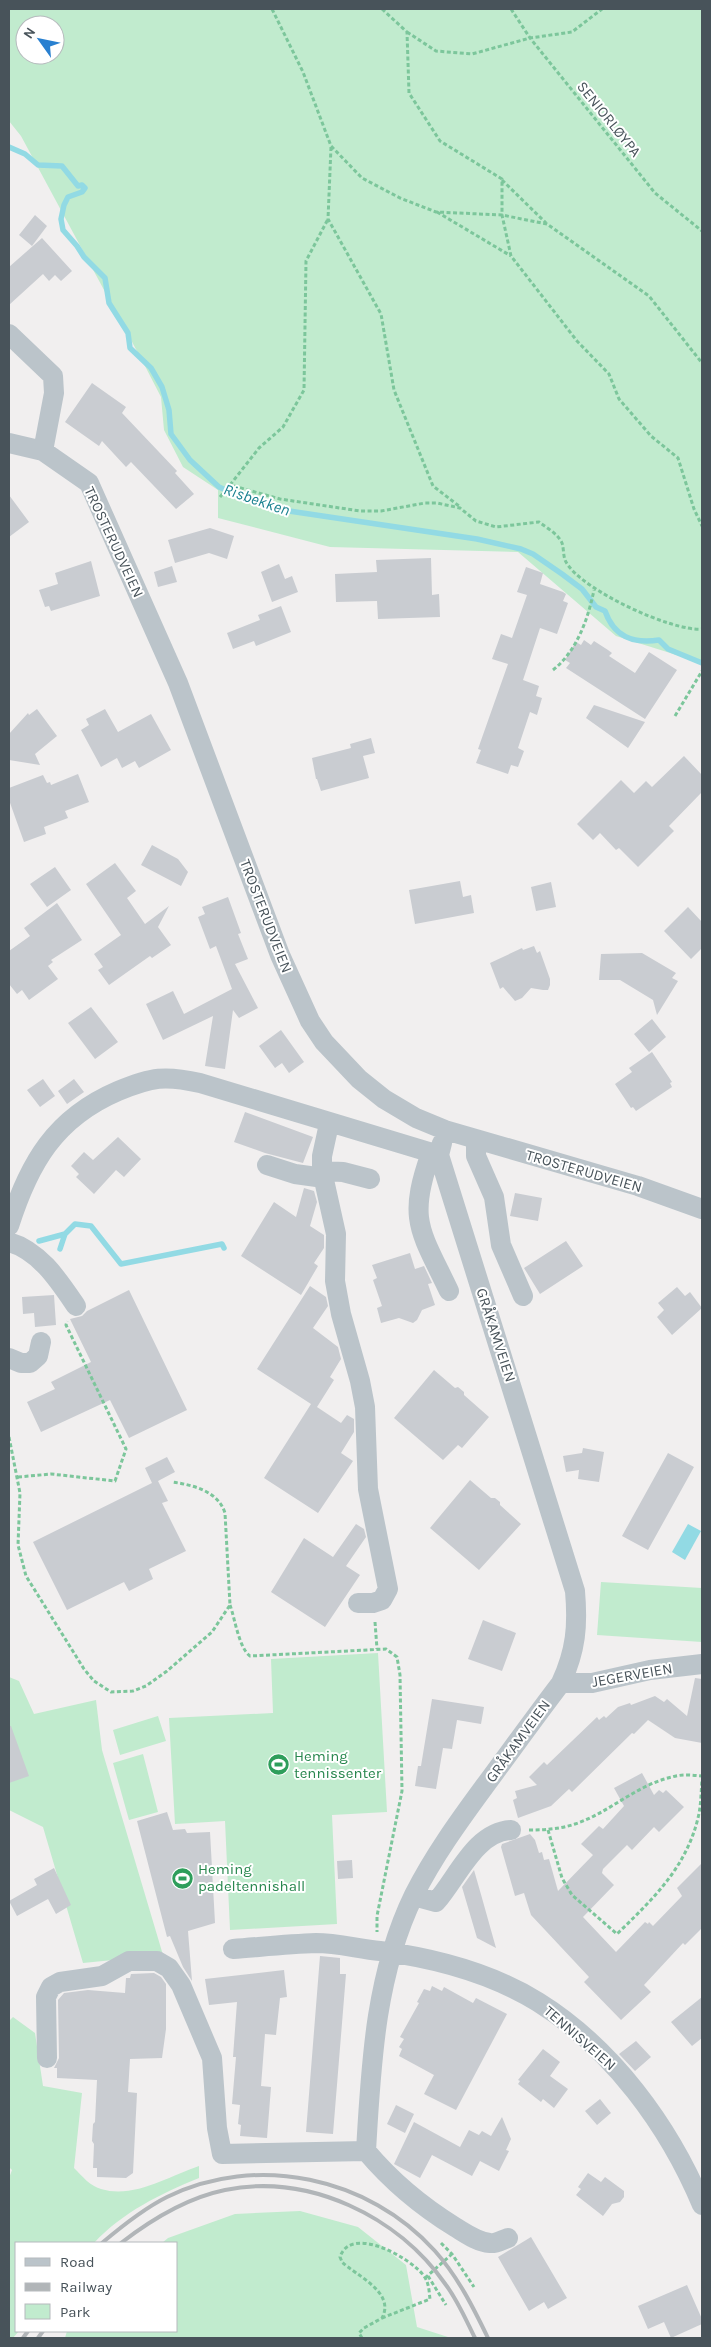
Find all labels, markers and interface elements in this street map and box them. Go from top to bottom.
north arrow [15,15,65,65]
text: N [20,24,39,42]
street label: SENIORLØYPA [573,78,645,161]
water label: Risbekken [221,479,292,520]
street label: TROSTERUDVEIEN [80,484,148,600]
street label: TROSTERUDVEIEN [236,857,296,975]
street label: TROSTERUDVEIEN [524,1146,644,1196]
street label: GRÅKAMVEIEN [472,1286,520,1384]
street label: JEGERVEIEN [590,1659,674,1691]
street label: GRÅKAMVEIEN [482,1696,554,1786]
place label: Heming tennissenter [294,1747,382,1782]
sports icon: Heming tennissenter [266,1753,290,1777]
place label: Heming padeltennishall [198,1860,305,1895]
sports icon: Heming padeltennishall [170,1866,194,1890]
street label: TENNISVEIEN [540,2002,620,2074]
legend [15,2242,178,2332]
text: Road [60,2253,95,2271]
text: Railway [60,2278,112,2296]
text: Park [60,2303,90,2321]

